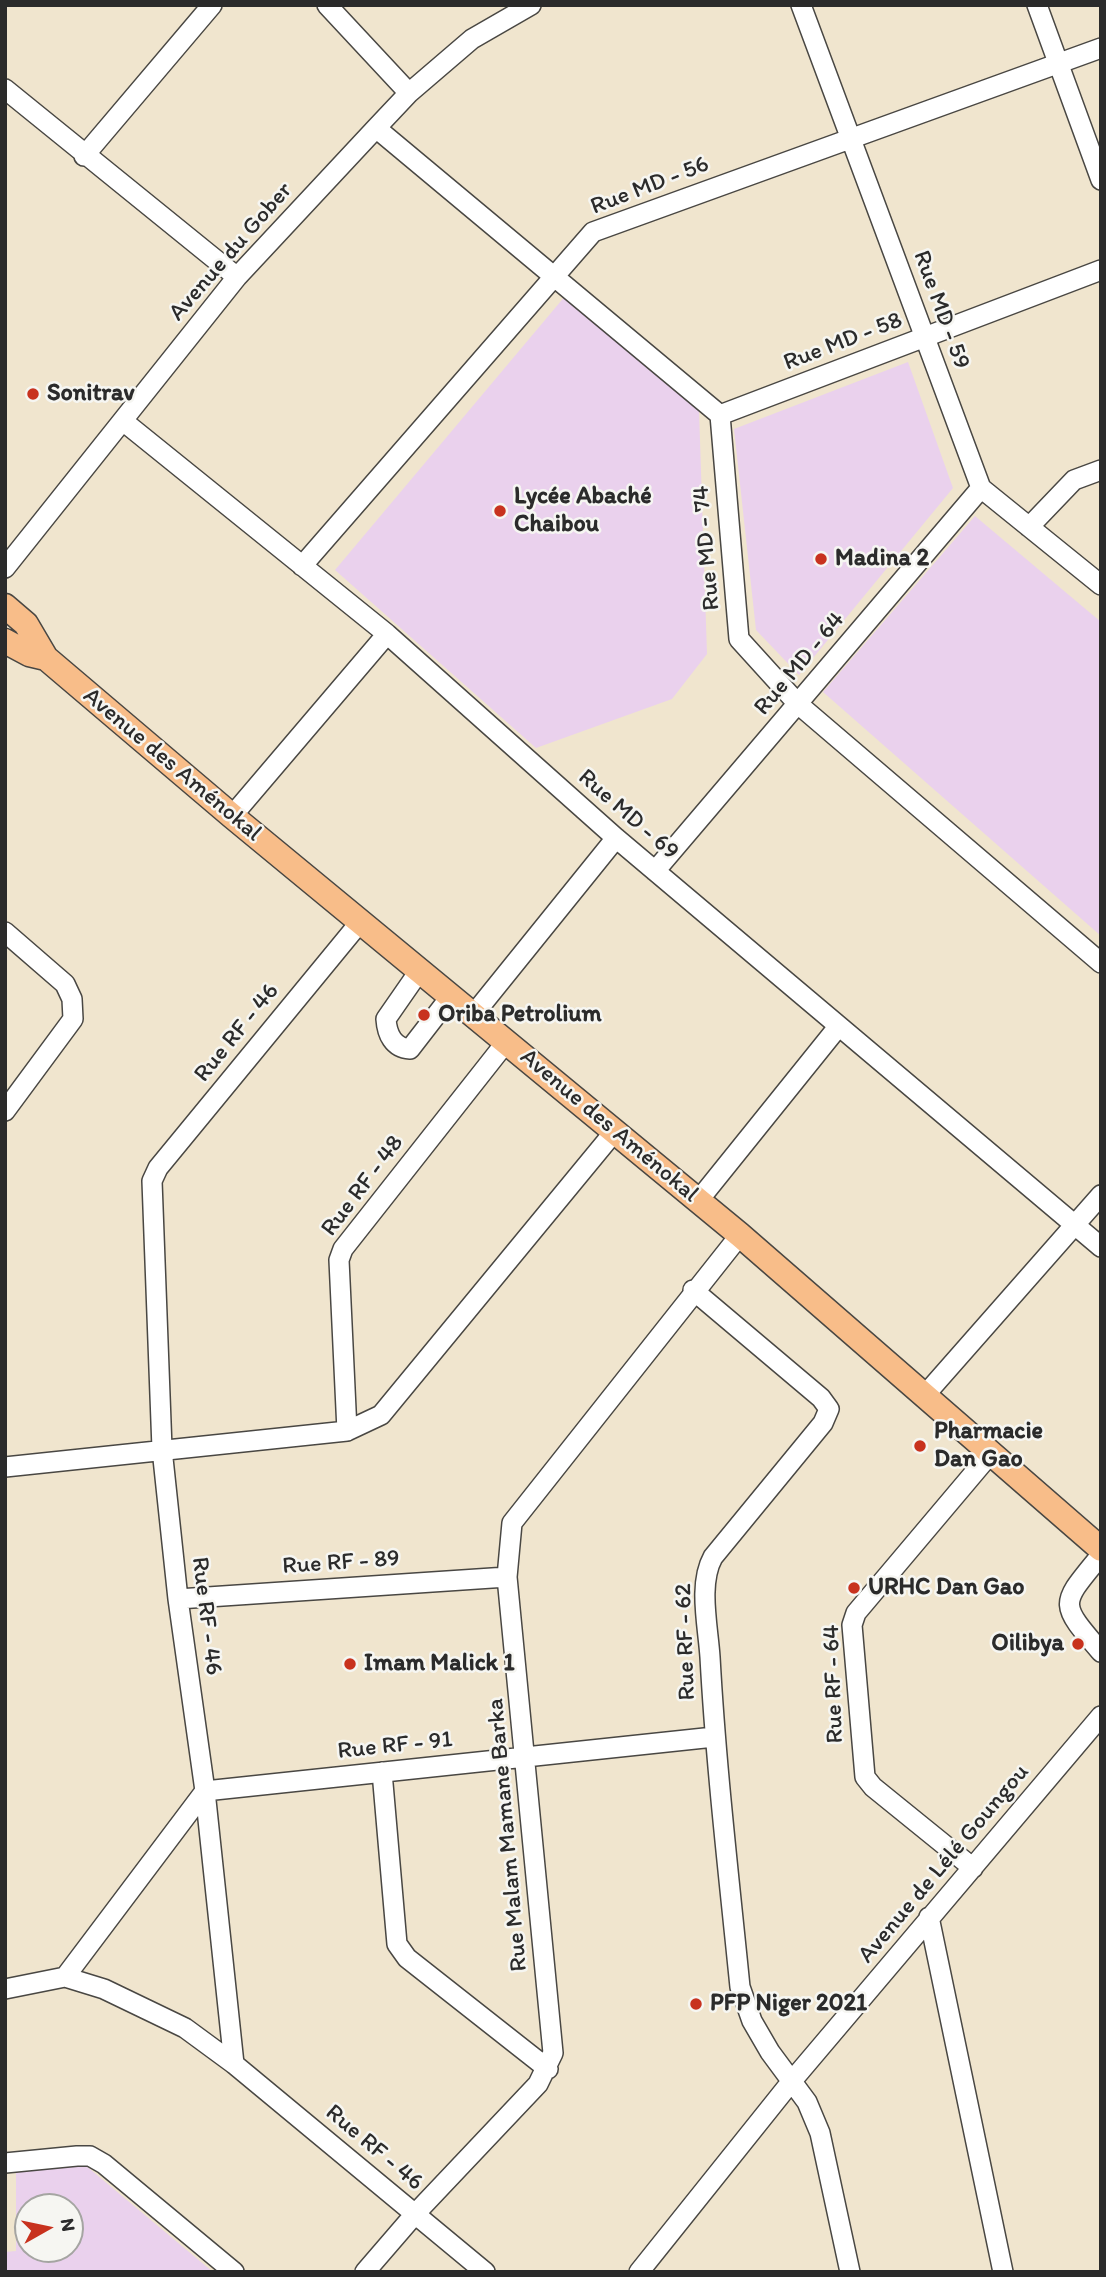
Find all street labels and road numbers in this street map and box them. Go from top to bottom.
street label: Rue MD - 56 [587,150,713,222]
street label: Avenue du Gober [163,177,299,327]
street label: Rue MD - 59 [906,247,976,373]
street label: Rue MD - 58 [780,306,906,378]
street label: Rue MD - 74 [687,484,727,612]
street label: Rue MD - 64 [748,606,852,722]
street label: Avenue des Aménokal [77,682,267,848]
street label: Rue MD - 69 [572,763,684,867]
street label: Rue RF - 46 [188,978,286,1088]
street label: Avenue des Aménokal [514,1043,704,1209]
street label: Rue RF - 48 [316,1130,410,1242]
street label: Rue RF - 89 [281,1545,401,1581]
street label: Rue RF - 46 [184,1555,228,1677]
street label: Rue RF - 62 [670,1583,702,1701]
street label: Rue RF - 64 [818,1624,850,1744]
street label: Rue Malam Mamane Barka [482,1697,534,1973]
street label: Rue RF - 91 [336,1726,454,1766]
street label: Avenue de Lélé Goungou [852,1759,1036,1969]
street label: Rue RF - 46 [319,2099,429,2197]

